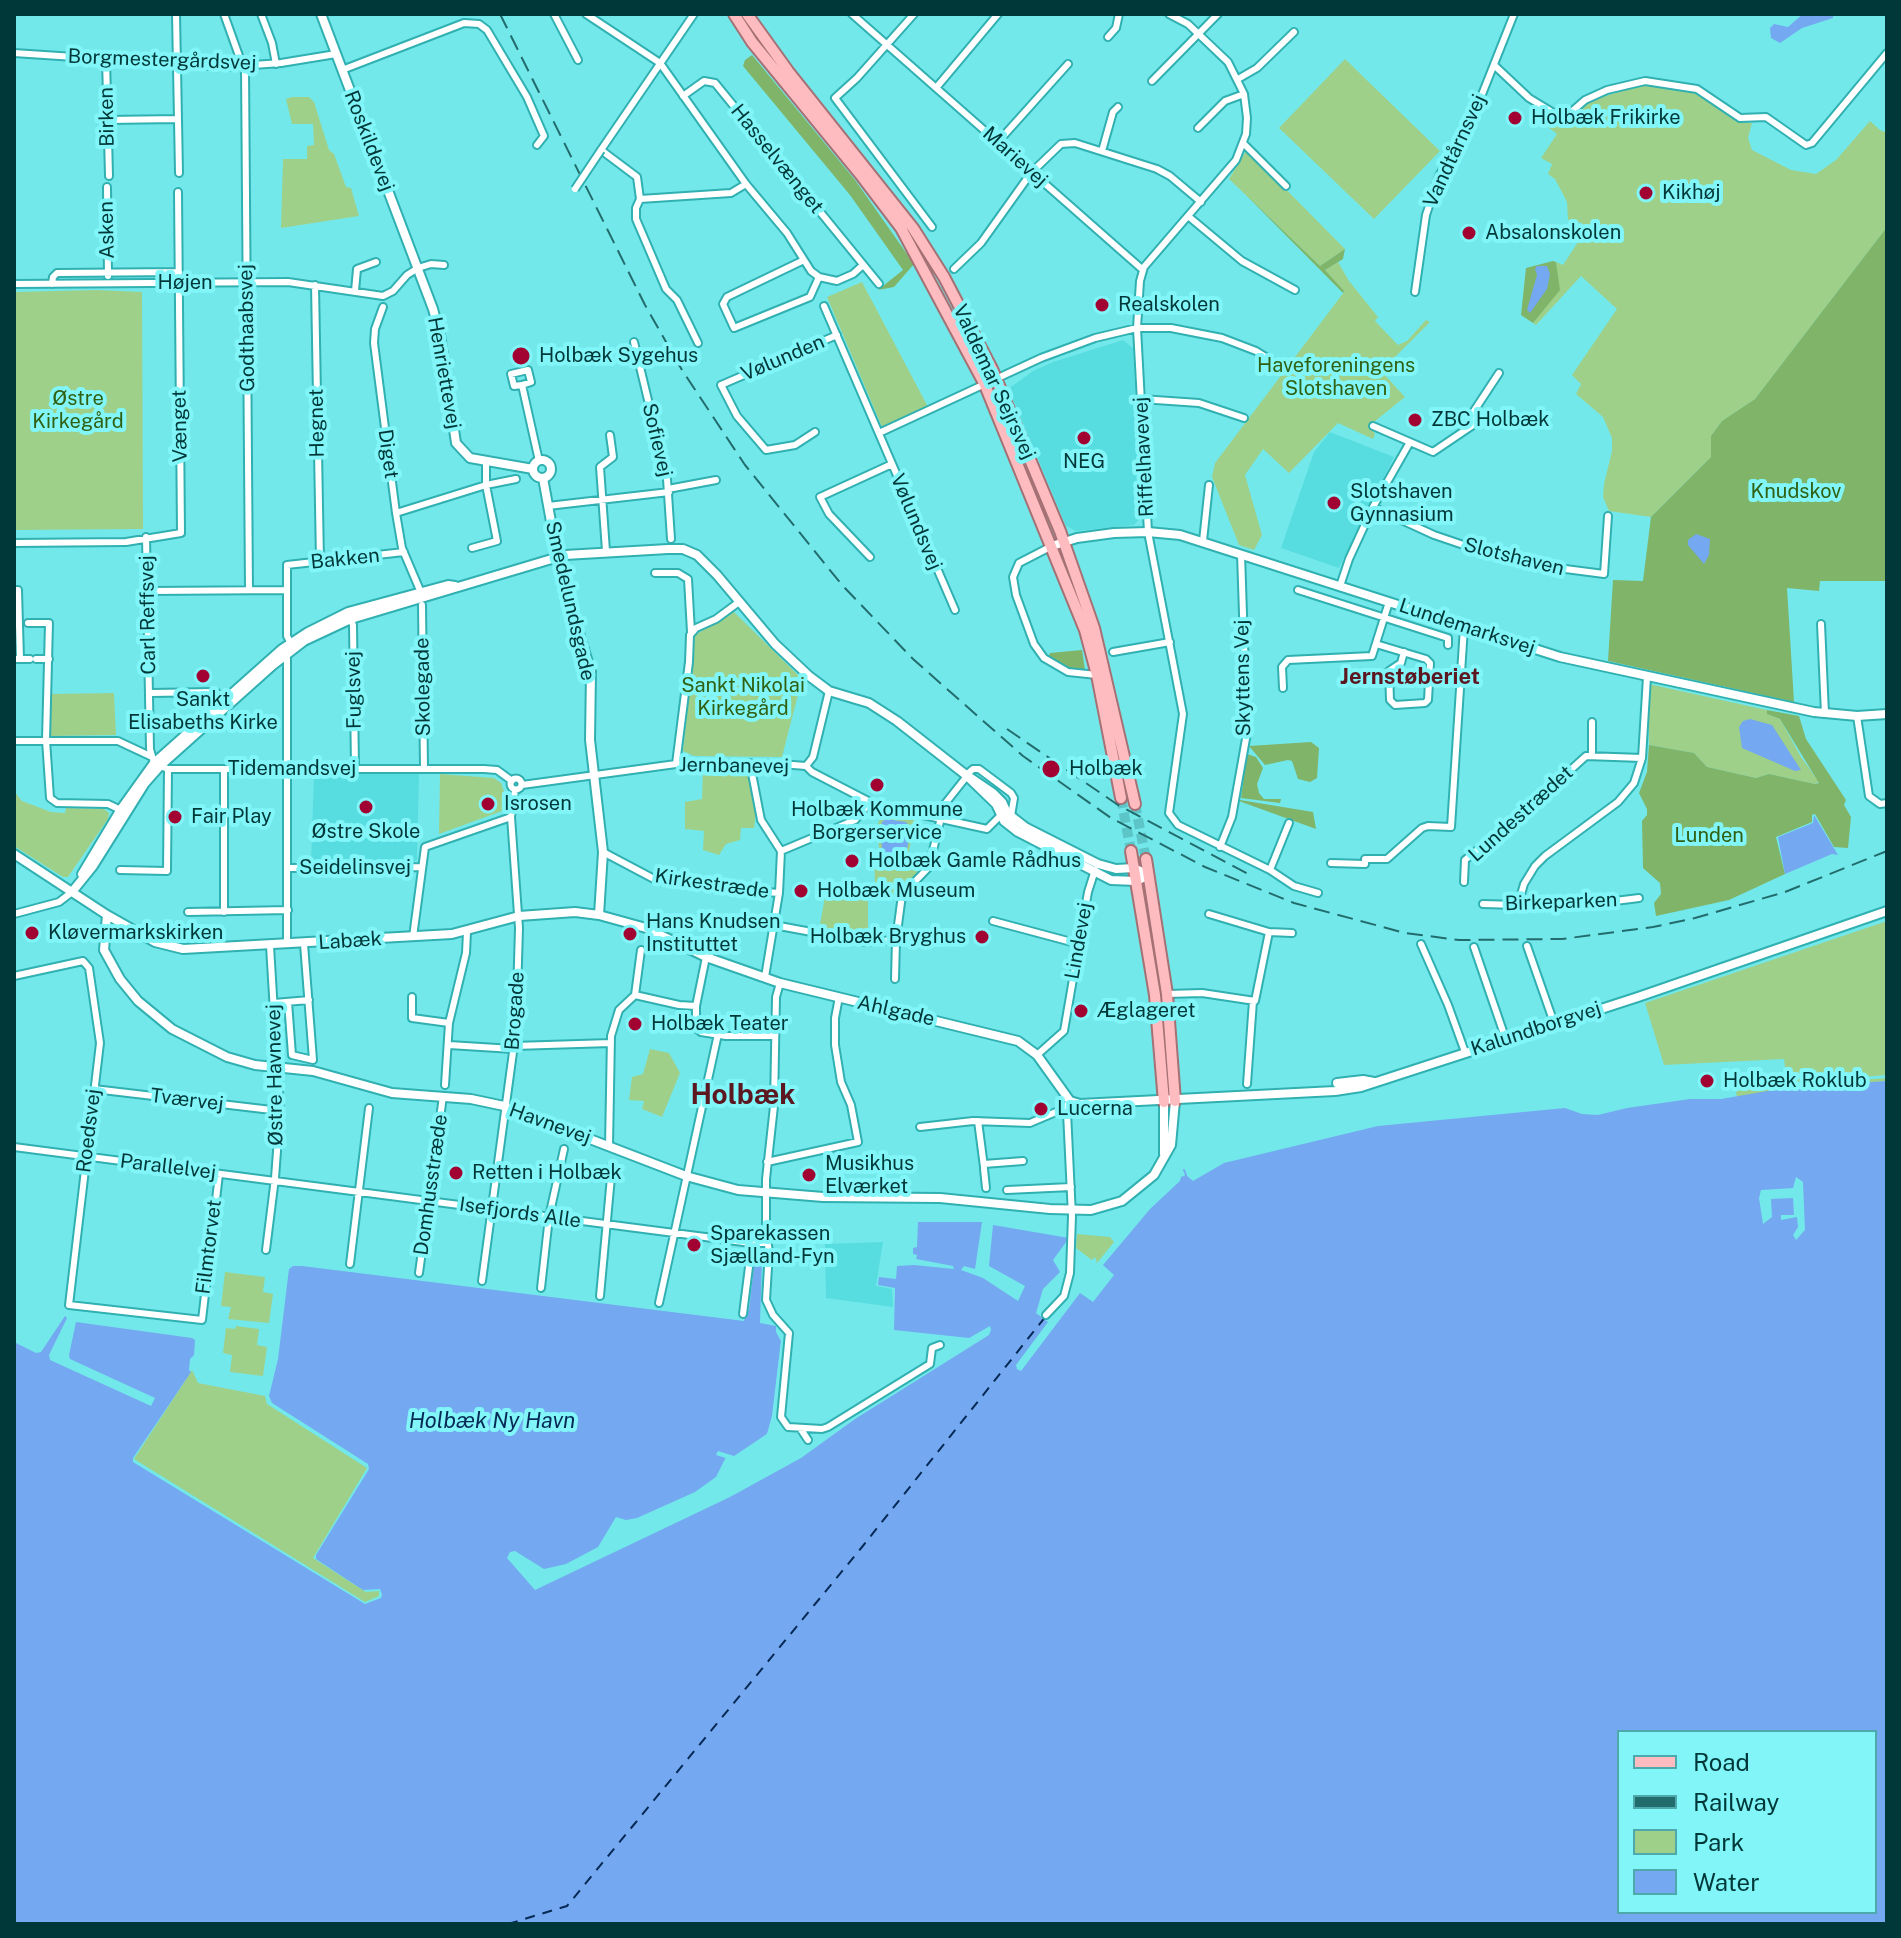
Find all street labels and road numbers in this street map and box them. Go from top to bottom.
street label: Borgmestergårdsvej [67,45,257,75]
street label: Birken [94,87,120,147]
street label: Roskildevej [339,87,399,195]
street label: Vandtårnsvej [1418,91,1492,211]
street label: Hasselvænget [726,99,828,219]
street label: Marievej [978,122,1052,192]
street label: Asken [94,201,120,259]
street label: Godthaabsvej [234,264,260,392]
street label: Højen [157,271,213,295]
street label: Valdemar Sejrsvej [948,301,1040,463]
street label: Henriettevej [422,315,466,431]
street label: Vølunden [738,330,828,386]
street label: Hegnet [304,388,330,458]
street label: Vænget [167,389,193,463]
street label: Riffelhavevej [1129,396,1159,518]
street label: Sofievej [637,401,677,479]
street label: Diget [373,428,403,480]
street label: Vølundsvej [885,470,947,574]
street label: Smedelundsgade [540,519,600,683]
street label: Slotshaven [1461,533,1567,581]
street label: Bakken [309,543,381,575]
street label: Carl Reffsvej [135,555,161,675]
street label: Lundemarksvej [1396,594,1538,660]
street label: Skyttens Vej [1230,619,1256,737]
street label: Skolegade [410,637,436,737]
street label: Fuglsvej [341,651,367,729]
street label: Jernbanevej [679,753,789,779]
street label: Tidemandsvej [228,757,356,781]
street label: Lundestrædet [1464,761,1578,867]
street label: Seidelinsvej [299,856,411,880]
street label: Kirkestræde [653,864,771,904]
street label: Birkeparken [1504,888,1618,916]
street label: Lindevej [1060,901,1098,981]
street label: Labæk [317,927,383,955]
street label: Brogade [500,971,530,1051]
street label: Ahlgade [855,990,937,1032]
street label: Kalundborgvej [1468,997,1604,1061]
street label: Østre Havnevej [262,1004,288,1146]
street label: Tværvej [149,1084,225,1116]
street label: Roedsvej [72,1088,106,1174]
street label: Havnevej [506,1098,594,1150]
street label: Domhusstræde [409,1113,453,1257]
street label: Parallelvej [118,1149,218,1185]
street label: Isefjords Alle [458,1193,582,1233]
street label: Filmtorvet [191,1198,227,1296]

